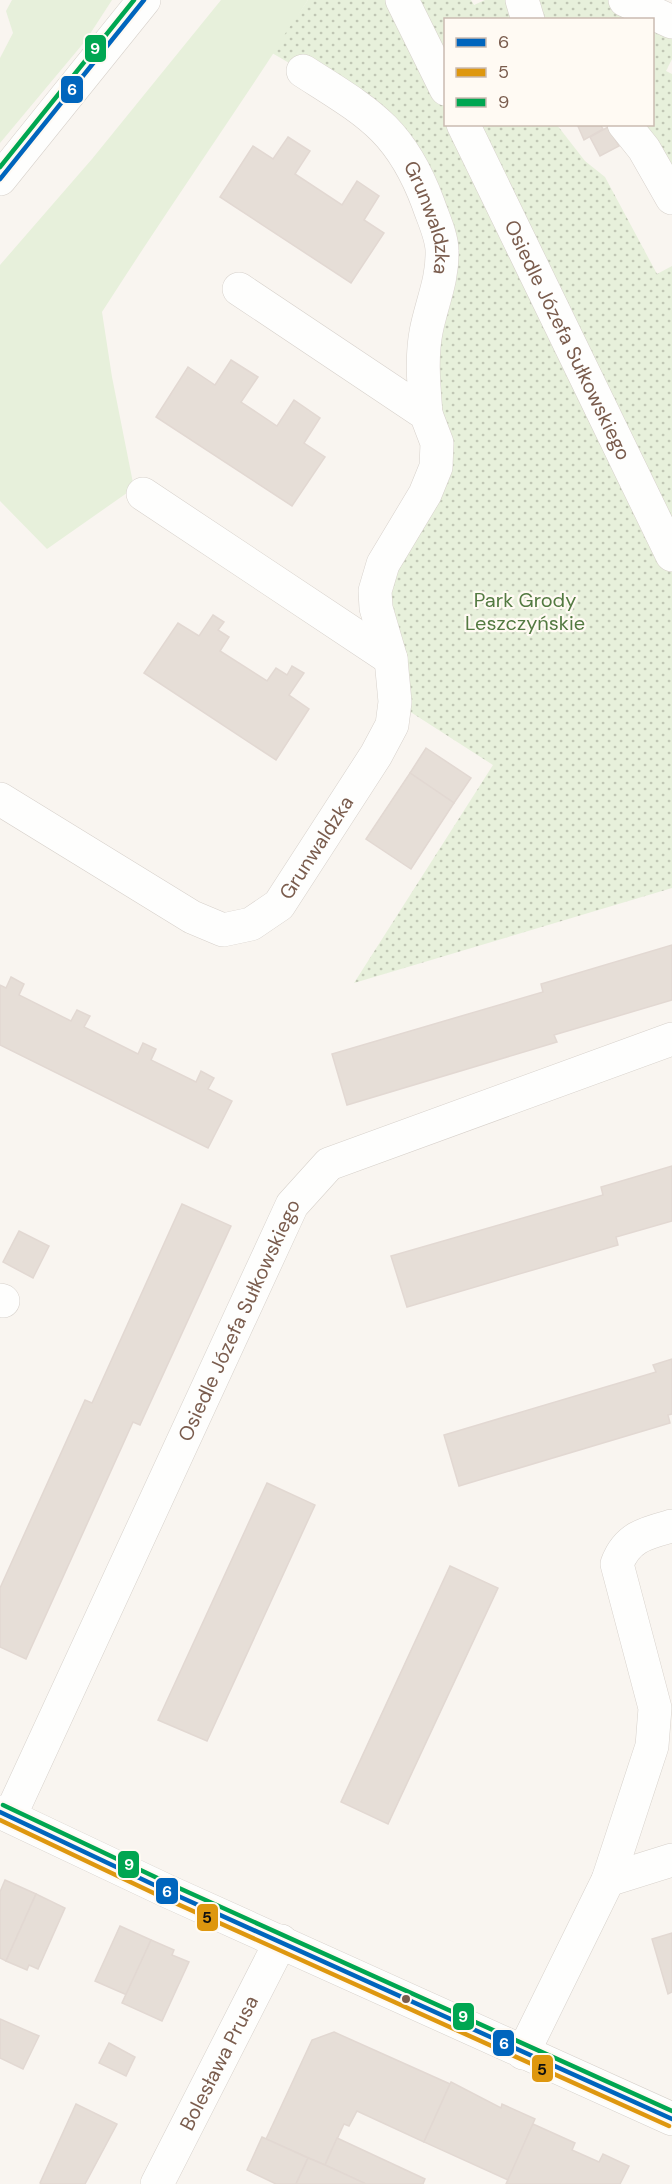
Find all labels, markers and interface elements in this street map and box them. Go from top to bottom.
legend [444,18,654,126]
text: 6 [498,30,509,54]
line badge: 9 [84,34,107,63]
text: 9 [90,38,100,59]
text: 5 [498,60,509,84]
line badge: 6 [60,75,84,104]
text: 6 [67,79,77,100]
text: 9 [498,90,509,114]
street label: Grunwaldzka [398,156,455,276]
street label: Osiedle Józefa Sułkowskiego [499,216,637,464]
park label: Park Grody Leszczyńskie [465,587,585,636]
street label: Grunwaldzka [273,791,359,904]
street label: Osiedle Józefa Sułkowskiego [172,1195,306,1445]
line badge: 9 [117,1850,140,1879]
text: 9 [124,1854,134,1875]
line badge: 6 [155,1877,179,1905]
text: 6 [162,1881,172,1902]
line badge: 5 [196,1903,219,1932]
text: 5 [202,1907,212,1928]
street label: Bolesława Prusa [174,1991,264,2135]
unlabelled marker [400,1993,412,2005]
line badge: 9 [452,2002,475,2031]
text: 9 [458,2006,468,2027]
line badge: 6 [492,2029,515,2057]
text: 6 [499,2033,509,2054]
line badge: 5 [531,2054,554,2083]
text: 5 [537,2059,547,2080]

